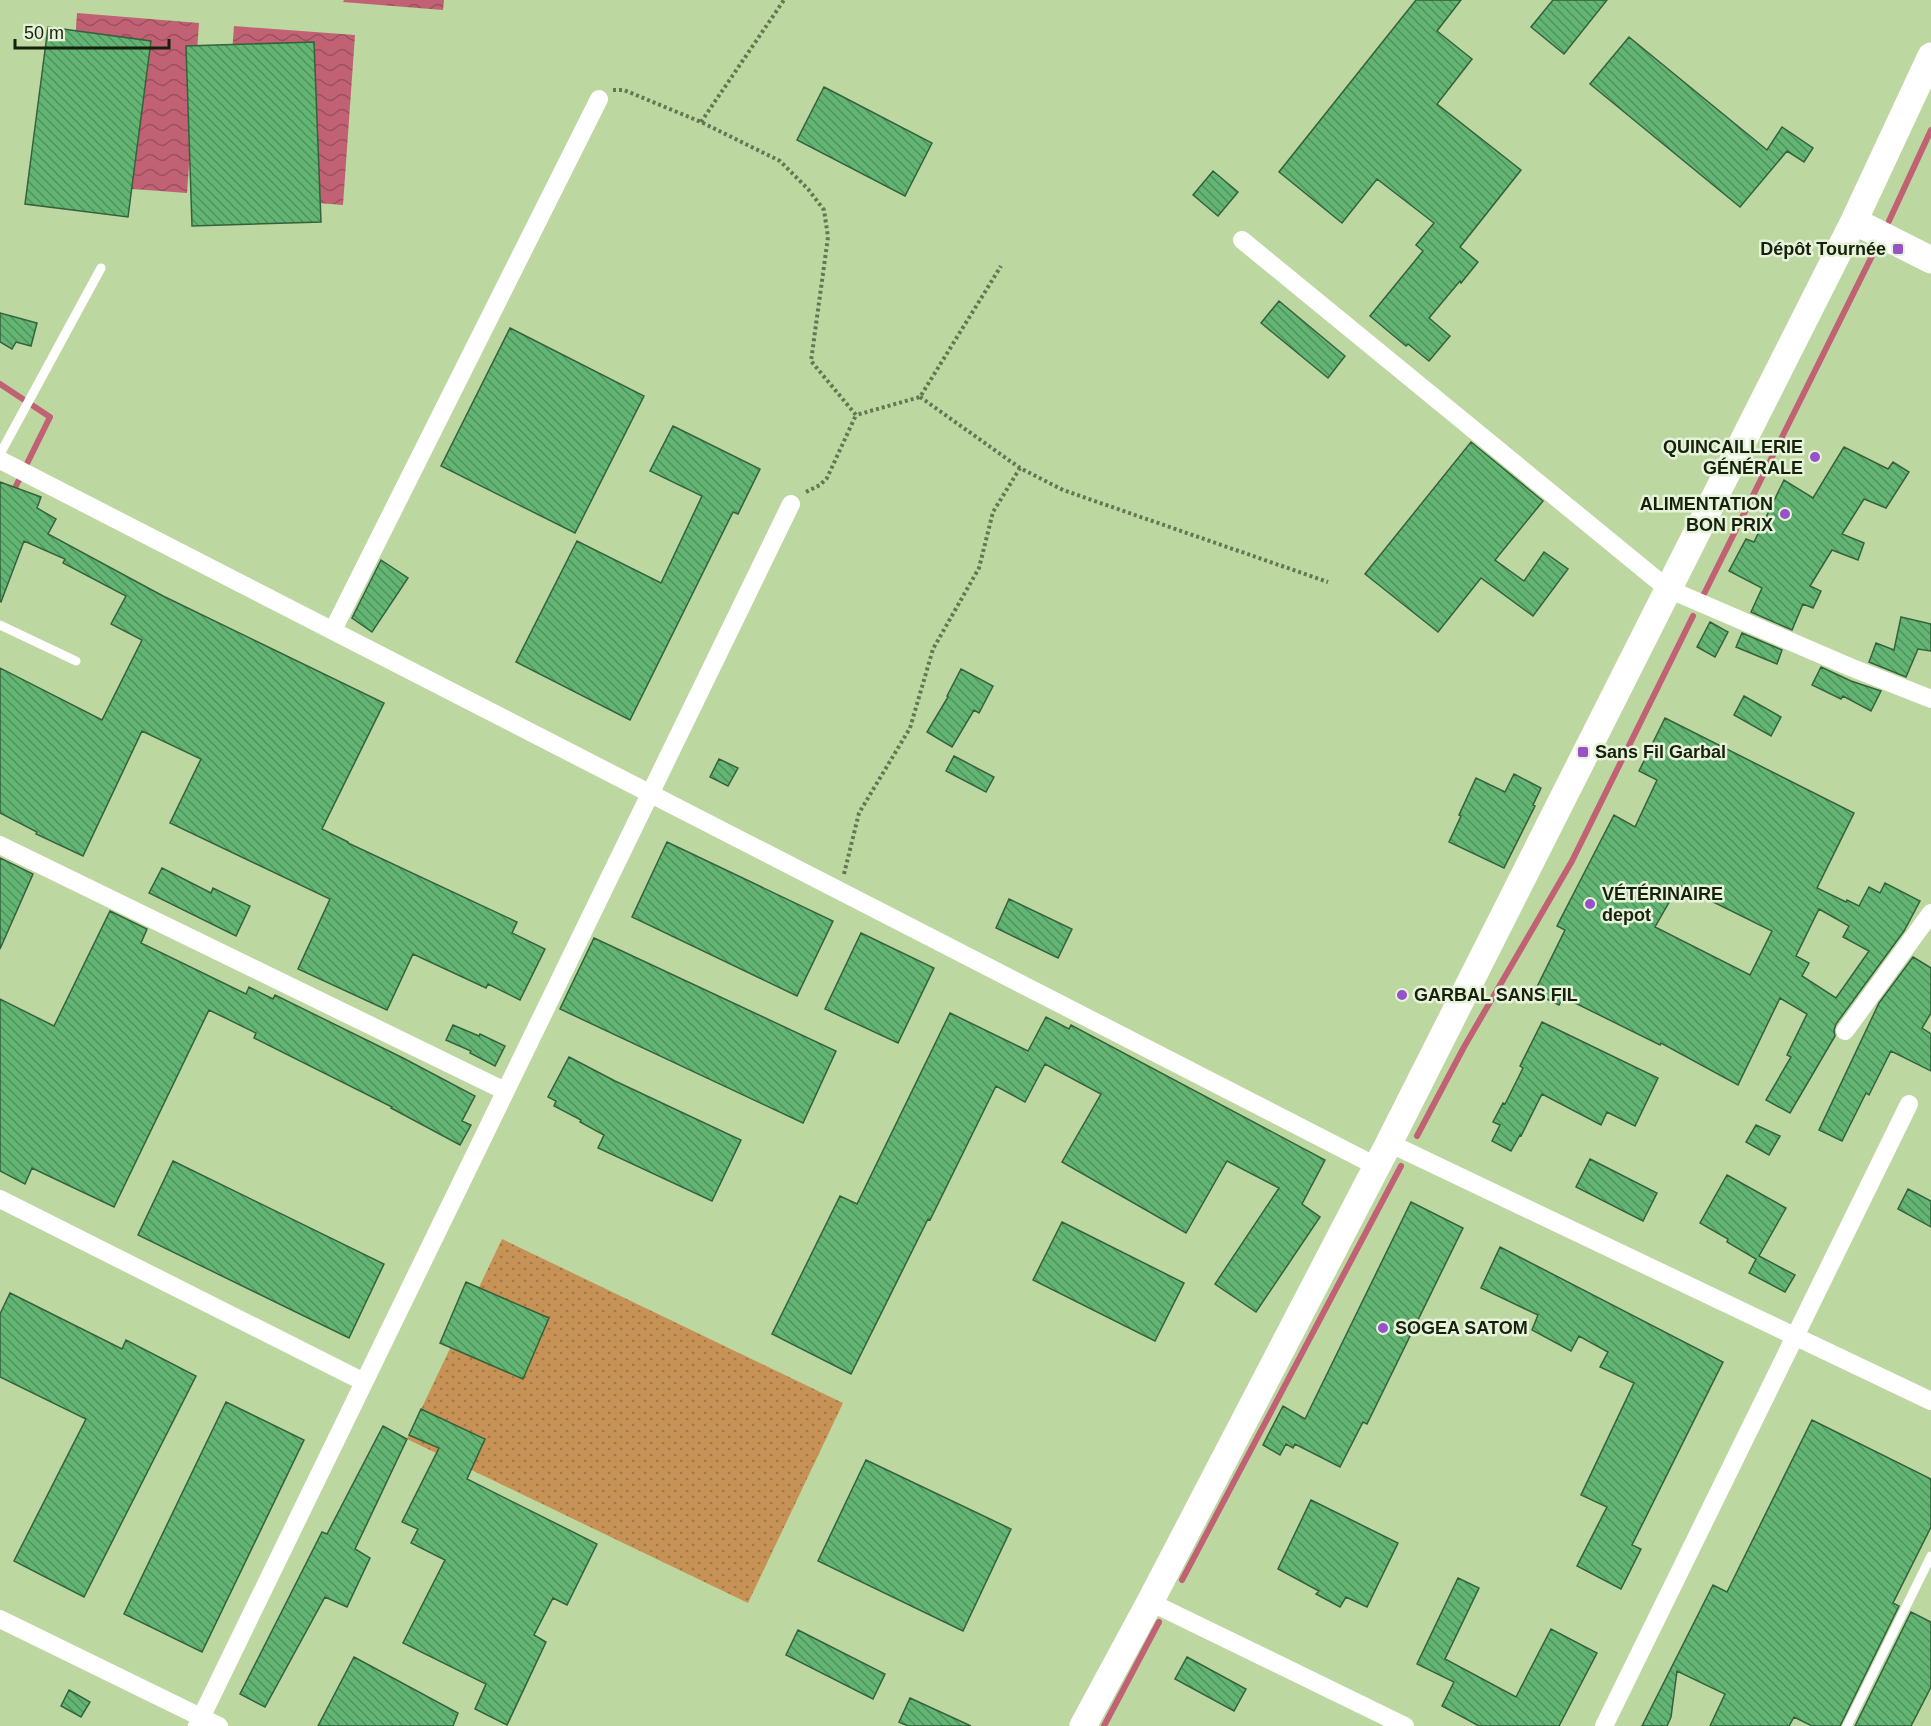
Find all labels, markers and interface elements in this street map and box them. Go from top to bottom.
scale bar [15,12,170,50]
text: 50 m [24,23,64,43]
place label: Dépôt Tournée [1760,239,1886,259]
marker: Dépôt Tournée [1891,242,1905,256]
place label: QUINCAILLERIE GÉNÉRALE [1663,437,1803,478]
marker: QUINCAILLERIE GÉNÉRALE [1808,450,1822,464]
place label: ALIMENTATION BON PRIX [1640,494,1773,535]
marker: ALIMENTATION BON PRIX [1778,507,1792,521]
place label: Sans Fil Garbal [1595,742,1726,762]
marker: Sans Fil Garbal [1576,745,1590,759]
place label: VÉTÉRINAIRE depot [1602,883,1723,925]
marker: VÉTÉRINAIRE depot [1583,897,1597,911]
place label: GARBAL SANS FIL [1414,985,1578,1005]
marker: GARBAL SANS FIL [1395,988,1409,1002]
place label: SOGEA SATOM [1395,1318,1528,1338]
marker: SOGEA SATOM [1376,1321,1390,1335]

